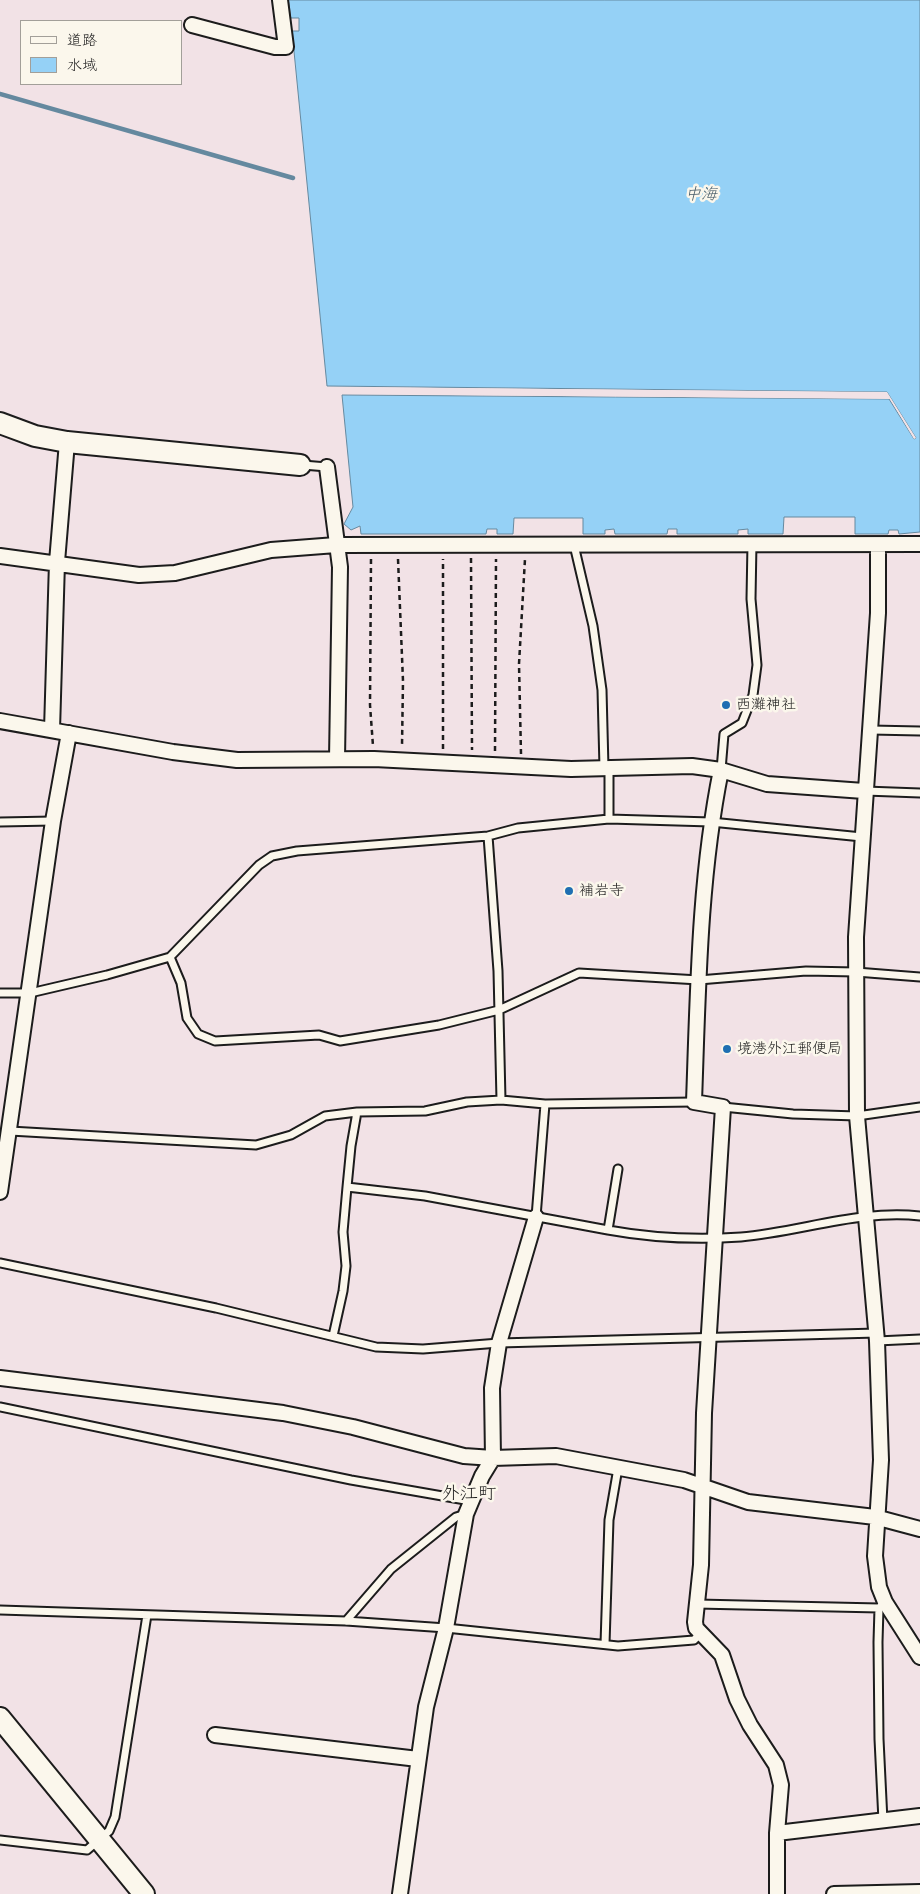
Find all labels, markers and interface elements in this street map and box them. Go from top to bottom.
legend [20,20,182,85]
text: 道路 [67,27,97,53]
text: 水域 [67,52,97,78]
water label: 中海 [685,185,717,205]
place label: 西灘神社 [736,696,796,714]
marker: 西灘神社 [720,699,732,711]
place label: 補岩寺 [579,882,624,900]
marker: 補岩寺 [563,885,575,897]
place label: 境港外江郵便局 [737,1040,842,1058]
marker: 境港外江郵便局 [721,1043,733,1055]
district label: 外江町 [442,1483,496,1505]

